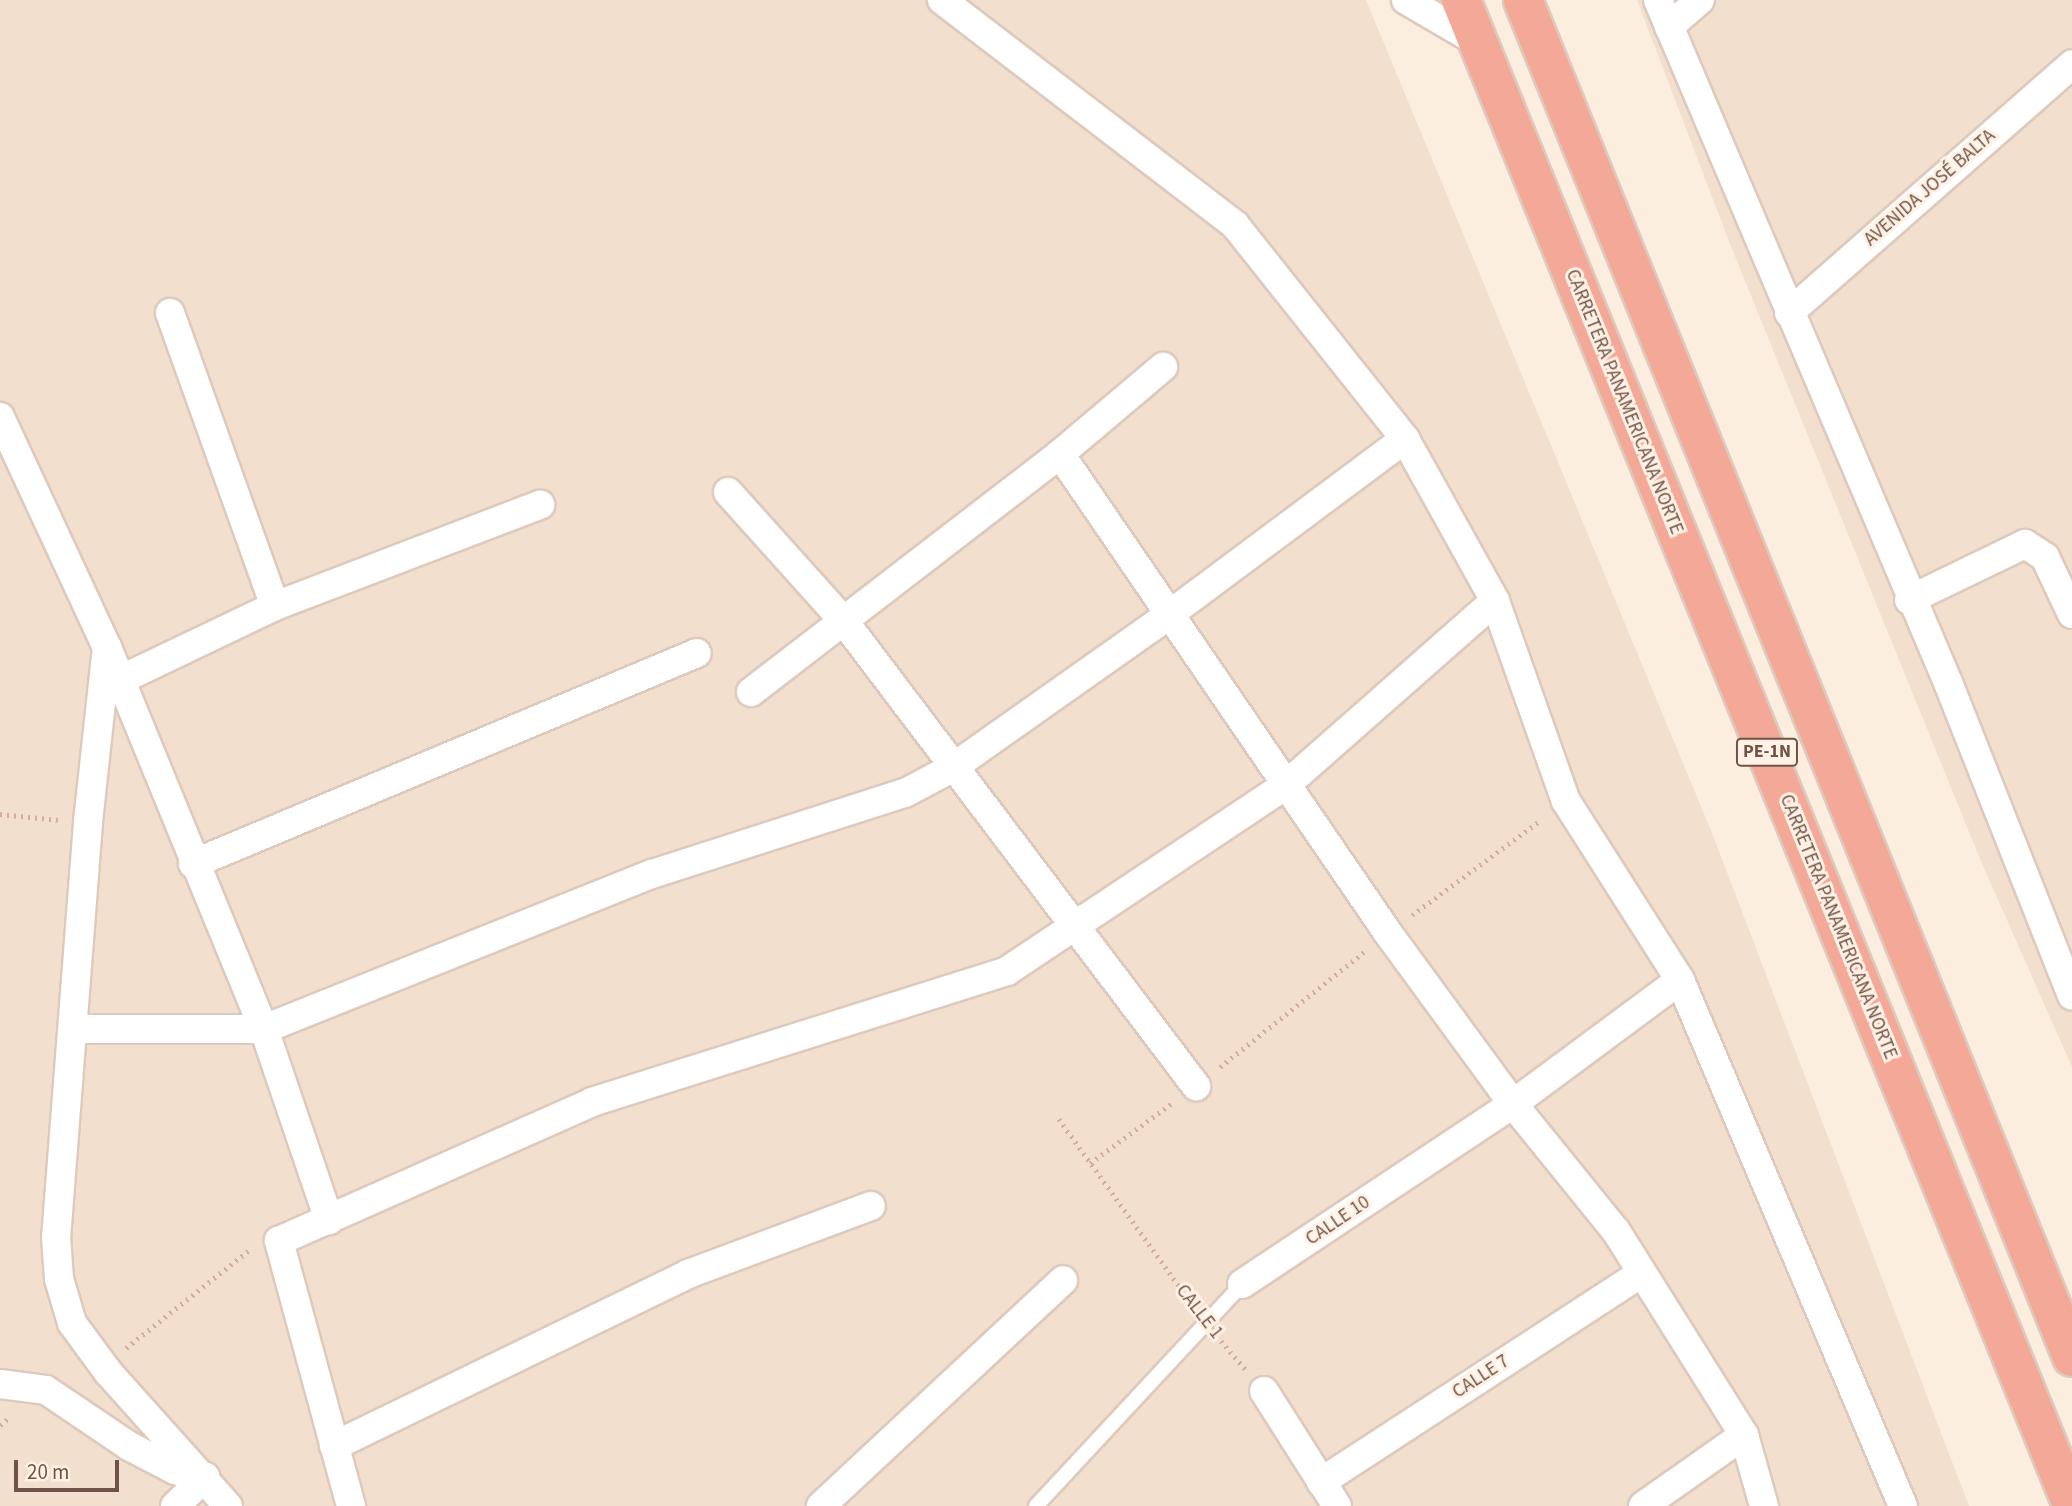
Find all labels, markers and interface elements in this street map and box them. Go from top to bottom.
street label: AVENIDA JOSÉ BALTA [1860,125,2000,251]
street label: CARRETERA PANAMERICANA NORTE [1560,266,1688,538]
road number: PE-1N [1736,738,1798,766]
street label: CARRETERA PANAMERICANA NORTE [1774,791,1902,1063]
street label: CALLE 10 [1302,1191,1374,1251]
street label: CALLE 1 [1171,1280,1227,1344]
street label: CALLE 7 [1448,1350,1514,1404]
scale bar [18,1446,122,1490]
text: 20 m [27,1457,69,1487]

